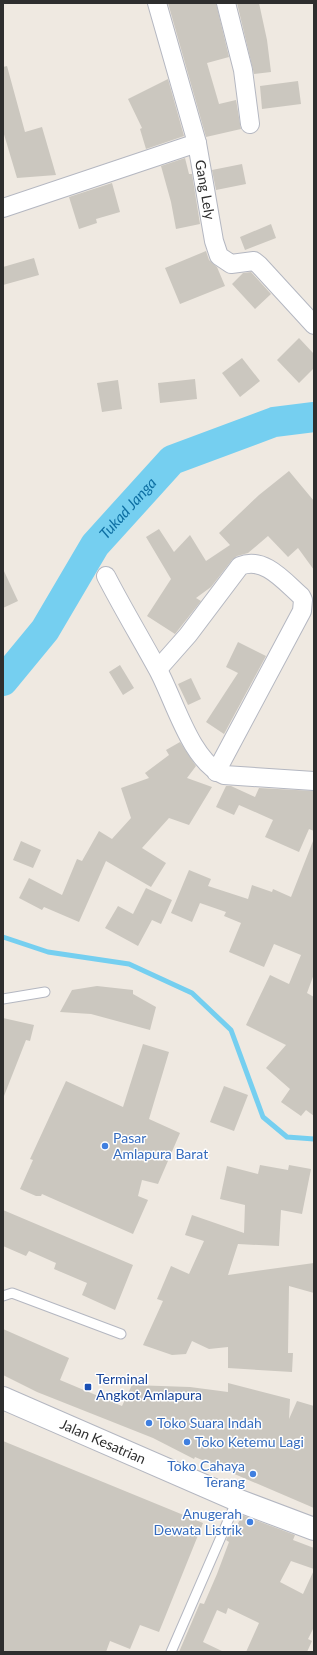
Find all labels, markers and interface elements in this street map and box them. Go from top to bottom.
street label: Gang Lely [192,158,219,222]
water label: Tukad Janga [95,473,160,542]
place label: Pasar Amlapura Barat [113,1129,208,1162]
marker: Pasar Amlapura Barat [100,1141,110,1151]
place label: Terminal Angkot Amlapura [96,1370,202,1403]
marker: Terminal Angkot Amlapura [83,1382,93,1392]
place label: Toko Suara Indah [157,1414,262,1431]
street label: Jalan Kesatrian [58,1415,149,1467]
marker: Toko Suara Indah [144,1418,154,1428]
place label: Toko Ketemu Lagi [195,1433,304,1450]
marker: Toko Ketemu Lagi [182,1437,192,1447]
place label: Toko Cahaya Terang [167,1457,245,1490]
marker: Toko Cahaya Terang [248,1469,258,1479]
place label: Anugerah Dewata Listrik [154,1505,243,1538]
marker: Anugerah Dewata Listrik [245,1517,255,1527]

